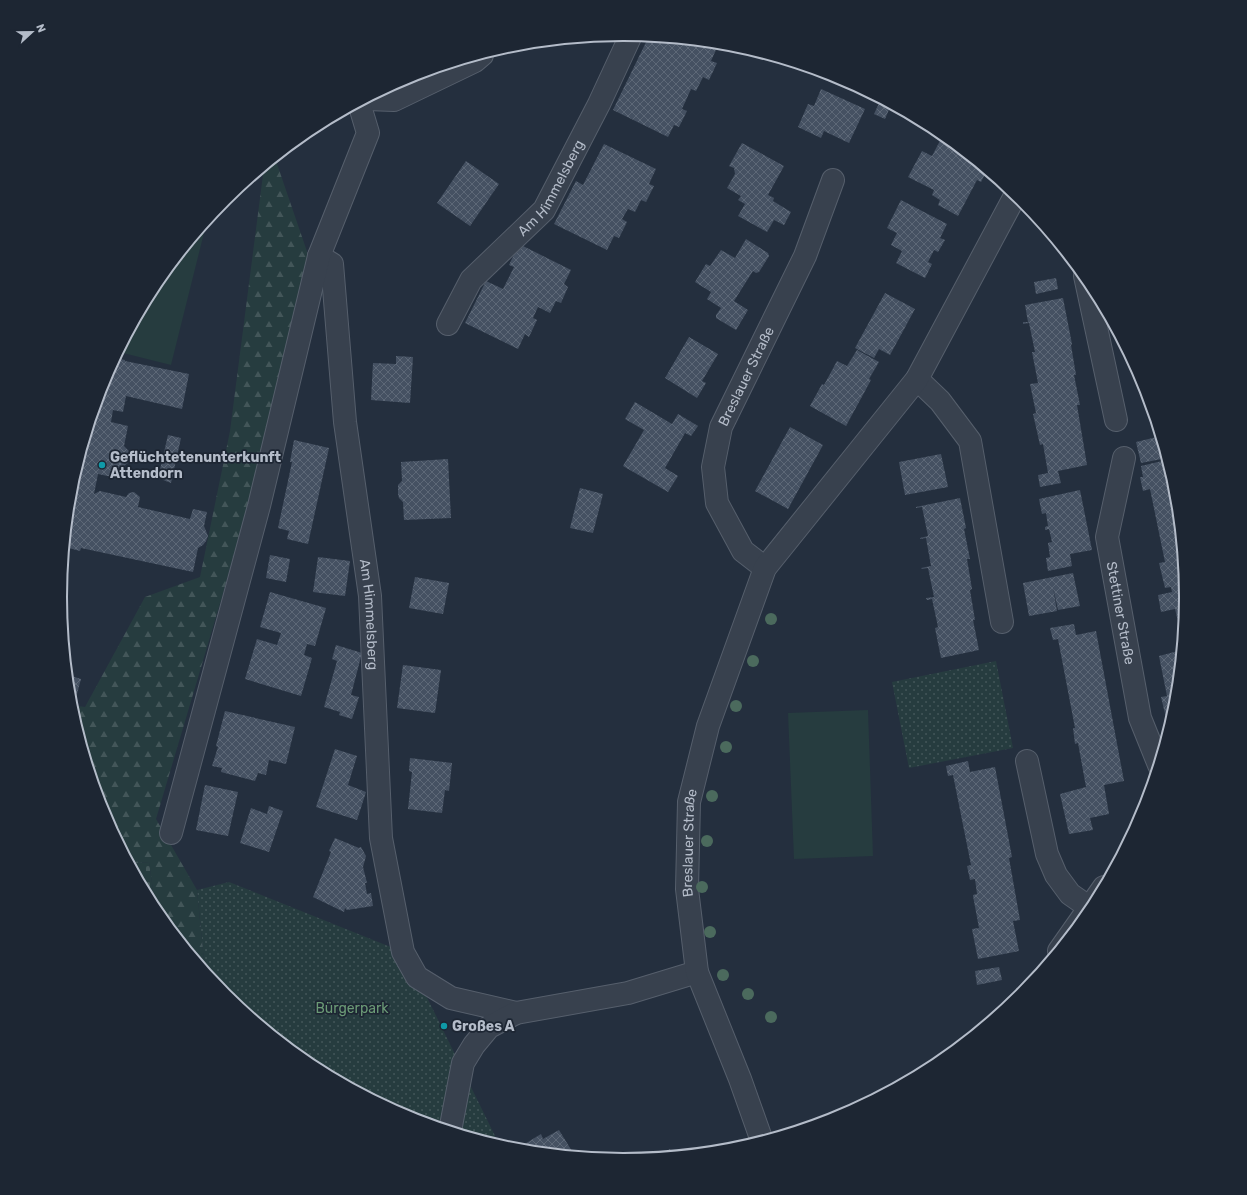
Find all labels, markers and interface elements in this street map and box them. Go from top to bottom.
north arrow [12,12,52,52]
text: N [33,22,48,35]
street label: Am Himmelsberg [514,137,588,240]
street label: Breslauer Straße [715,324,778,429]
place label: Geflüchtetenunterkunft Attendorn [110,449,282,482]
marker: Geflüchtetenunterkunft Attendorn [97,460,107,470]
street label: Am Himmelsberg [356,558,381,671]
street label: Stettiner Straße [1103,560,1138,666]
street label: Breslauer Straße [679,787,701,898]
park label: Bürgerpark [315,1000,389,1017]
place label: Großes A [452,1018,515,1035]
marker: Großes A [439,1021,449,1031]

